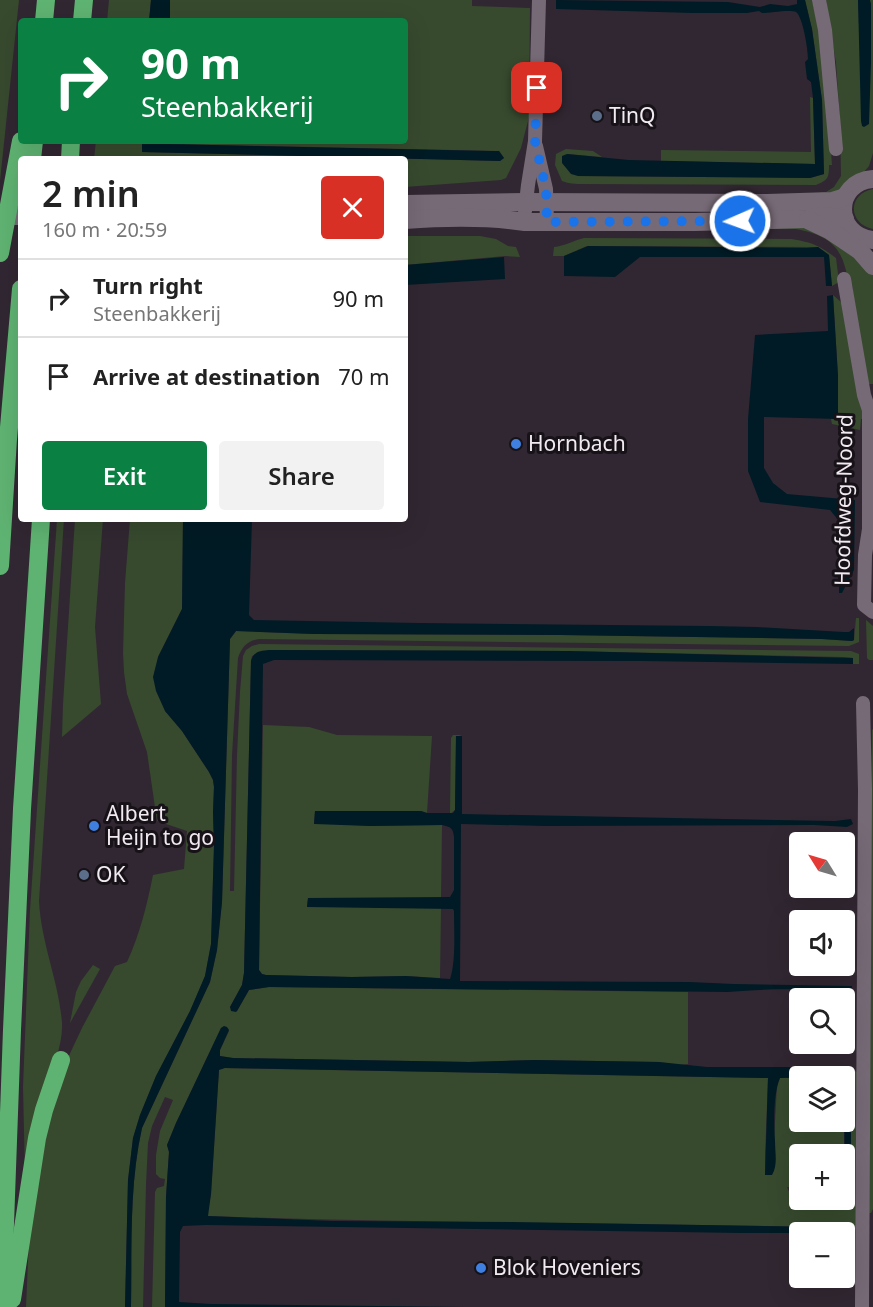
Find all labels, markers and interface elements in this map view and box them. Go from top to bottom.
text: 90 m [141,34,241,91]
icon: right [42,42,120,120]
pin [511,62,562,113]
icon: arrive [520,71,553,104]
text: Steenbakkerij [141,88,314,125]
place label: TinQ [609,101,655,129]
marker: TinQ [590,109,604,123]
text: 2 min [42,169,140,218]
button: close [321,176,384,239]
position arrow [708,189,772,253]
text: 160 m · 20:59 [42,216,167,243]
text: Turn right [93,270,203,300]
icon: right [42,282,75,315]
text: 90 m [333,283,384,313]
text: Steenbakkerij [93,300,221,327]
icon: arrive [42,360,75,393]
text: Arrive at destination [93,361,320,391]
text: 70 m [338,361,390,391]
street label: Hoofdweg-Noord [828,414,858,586]
place label: Hornbach [528,429,626,457]
marker: Hornbach [509,437,523,451]
button: Exit [42,441,207,510]
button: Share [219,441,384,510]
place label: Albert Heijn to go [106,799,214,851]
marker: Albert Heijn to go [87,819,101,833]
north arrow [789,832,855,898]
map controls [789,832,855,1288]
place label: OK [96,860,125,888]
marker: OK [77,868,91,882]
button: sound [789,910,855,976]
button: search [789,988,855,1054]
button: layers [789,1066,855,1132]
button: + [789,1144,855,1210]
button: − [789,1222,855,1288]
place label: Blok Hoveniers [493,1253,641,1281]
marker: Blok Hoveniers [474,1261,488,1275]

